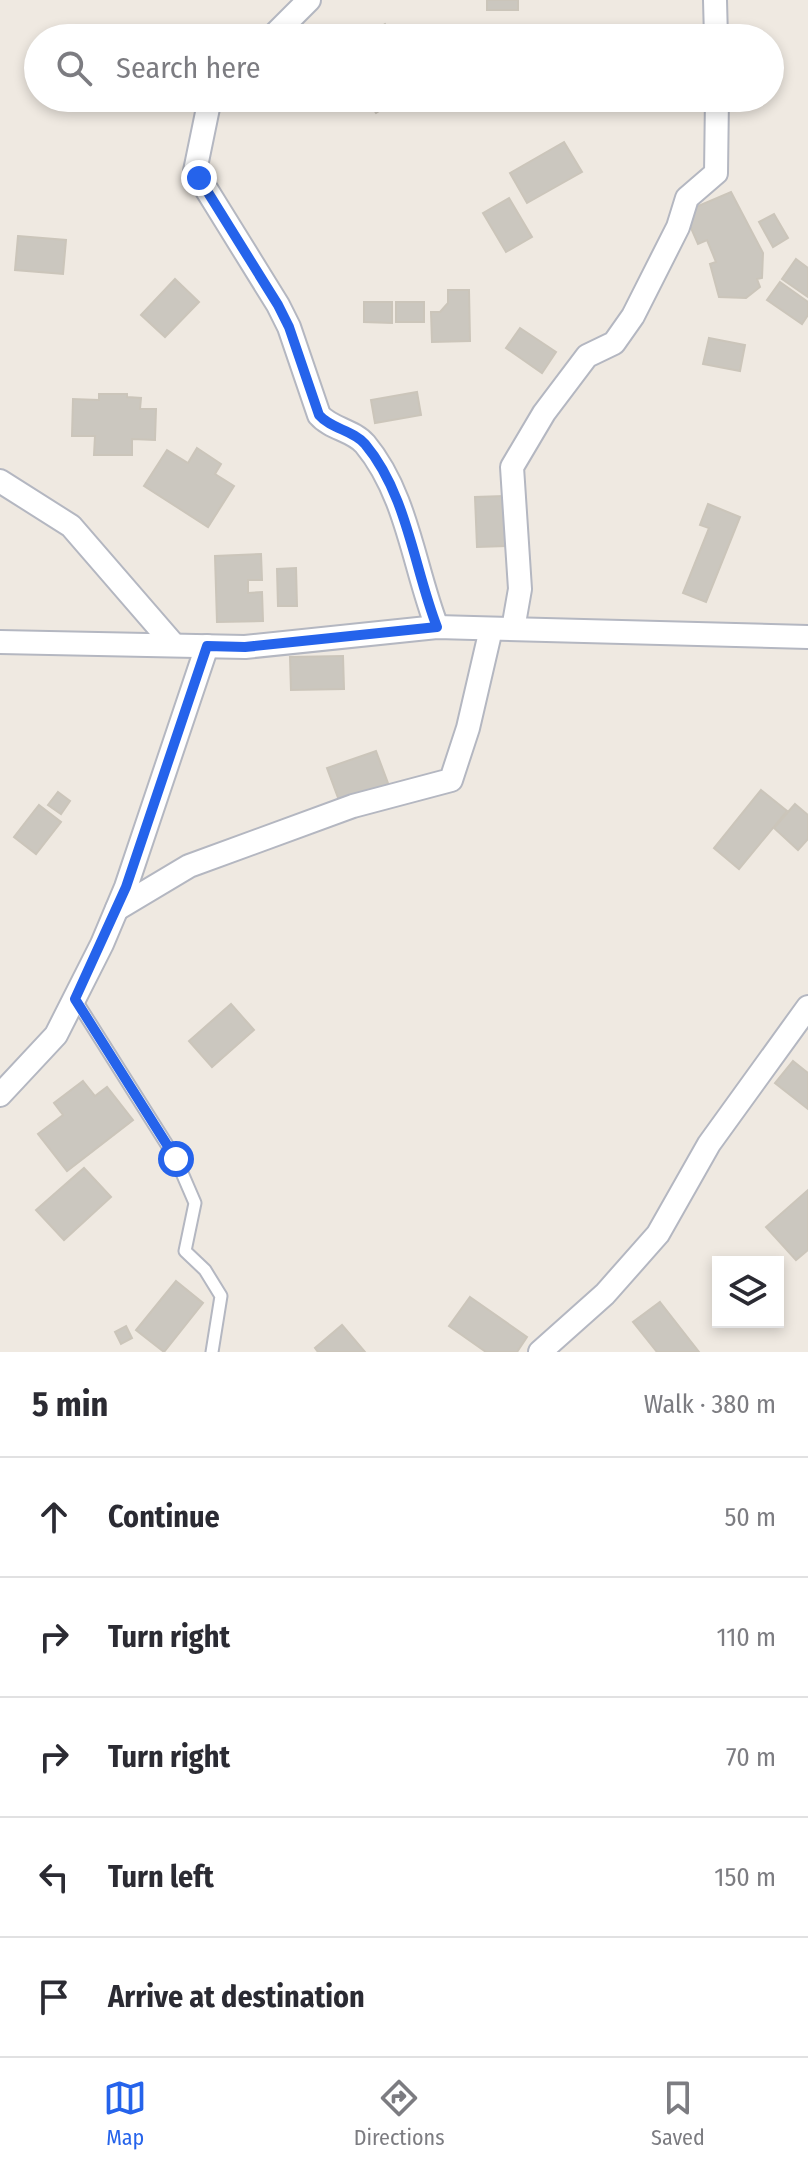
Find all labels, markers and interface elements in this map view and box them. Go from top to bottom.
search box [24,24,784,112]
icon: search [52,46,96,90]
text: Search here [116,50,261,86]
route end [181,160,217,196]
route start [158,1141,194,1177]
map controls [712,1256,784,1328]
button: layers [712,1256,784,1328]
text: 5 min [32,1384,108,1425]
text: Walk · 380 m [644,1389,776,1420]
icon: ahead [32,1495,76,1539]
text: Continue [108,1499,220,1535]
text: 50 m [724,1502,776,1533]
icon: right [32,1615,76,1659]
text: Turn right [108,1619,230,1655]
text: 110 m [716,1622,776,1653]
icon: right [32,1735,76,1779]
text: Turn right [108,1739,230,1775]
text: 70 m [726,1742,776,1773]
icon: left [32,1855,76,1899]
text: Turn left [108,1859,214,1895]
text: 150 m [714,1862,776,1893]
icon: arrive [32,1975,76,2019]
text: Arrive at destination [108,1979,365,2015]
tab: Map [103,2076,147,2151]
tab: Directions [354,2076,445,2151]
tab: Saved [651,2076,705,2151]

